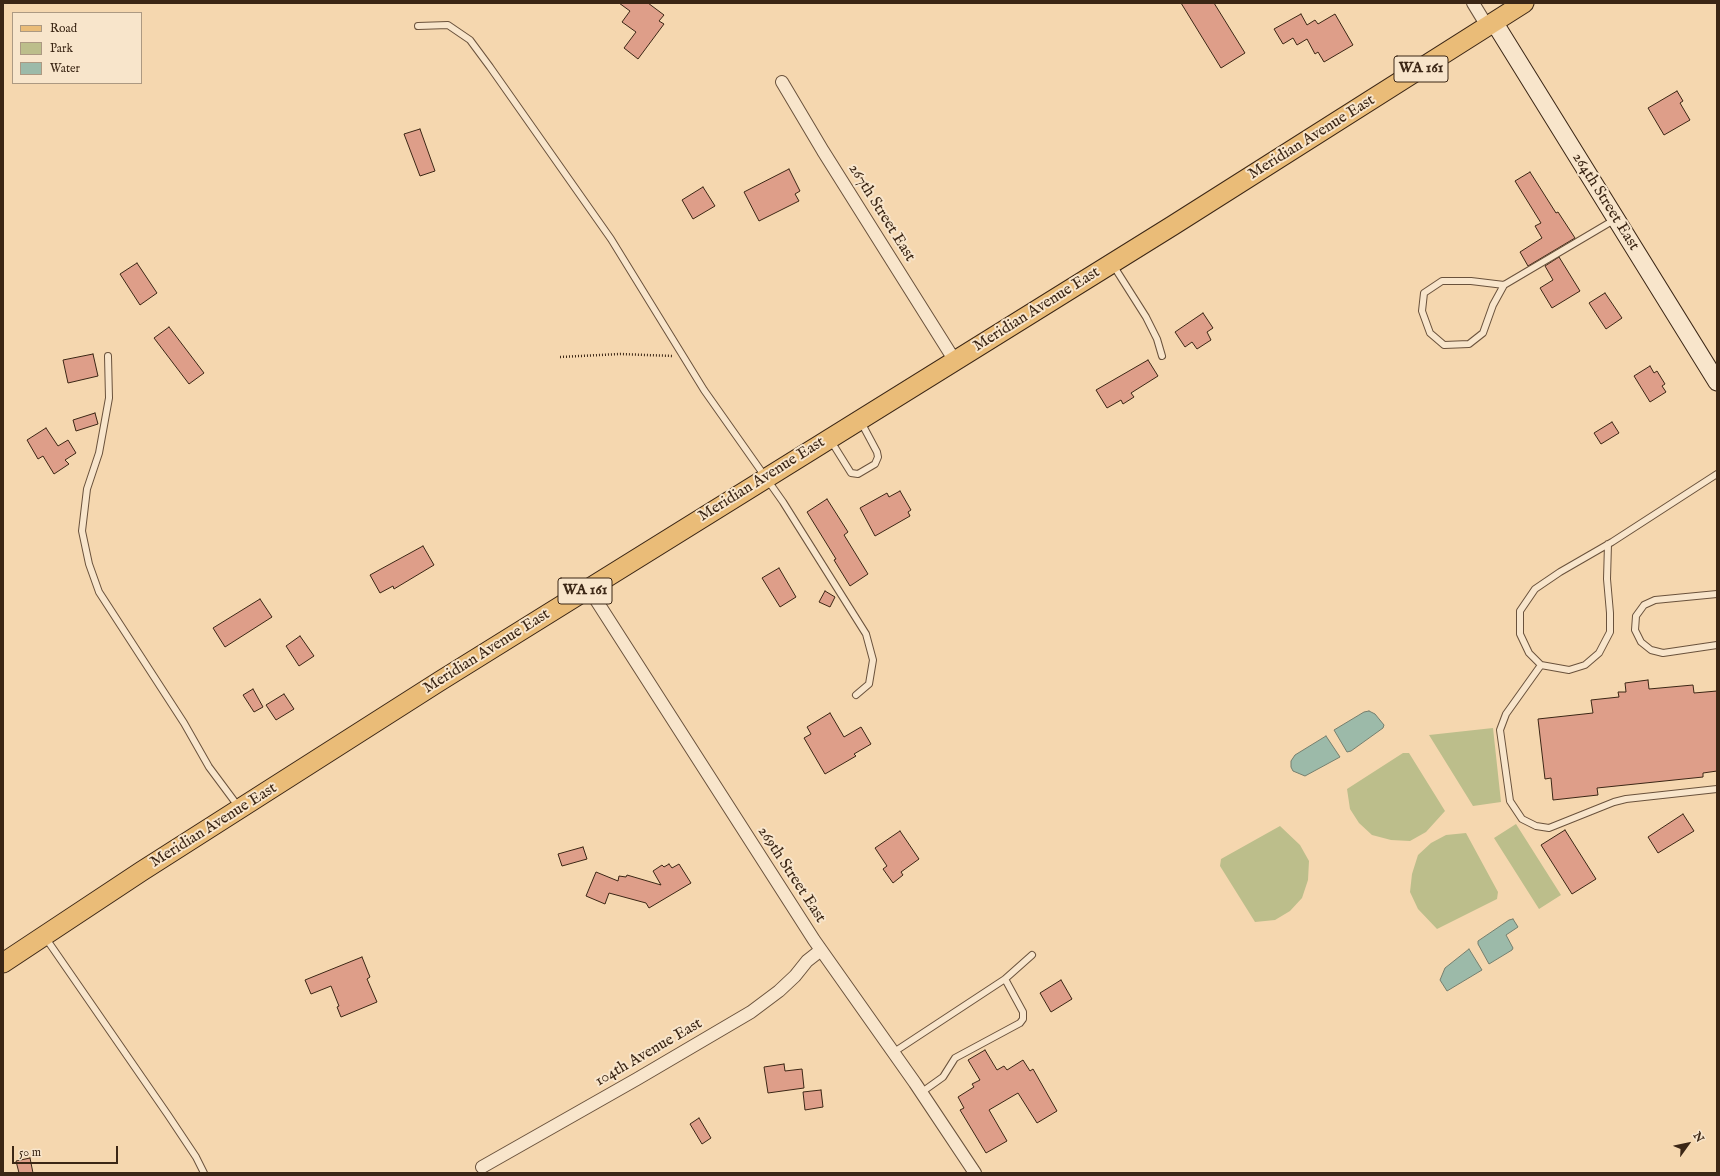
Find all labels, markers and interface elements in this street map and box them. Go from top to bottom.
legend [12,12,142,84]
text: Road [50,21,77,36]
text: Park [50,41,73,56]
road number: WA 161 [1394,56,1448,82]
text: Water [50,61,80,76]
street label: Meridian Avenue East [1245,91,1379,185]
street label: 264th Street East [1567,149,1643,255]
street label: 267th Street East [843,161,919,265]
street label: Meridian Avenue East [970,263,1104,357]
street label: Meridian Avenue East [695,433,829,527]
road number: WA 161 [558,578,612,604]
street label: Meridian Avenue East [420,605,554,699]
street label: Meridian Avenue East [147,779,281,873]
street label: 269th Street East [753,823,829,927]
street label: 104th Avenue East [592,1015,706,1091]
north arrow [1668,1124,1708,1164]
text: N [1690,1130,1707,1145]
scale bar [14,1138,120,1164]
text: 50 m [19,1145,41,1160]

